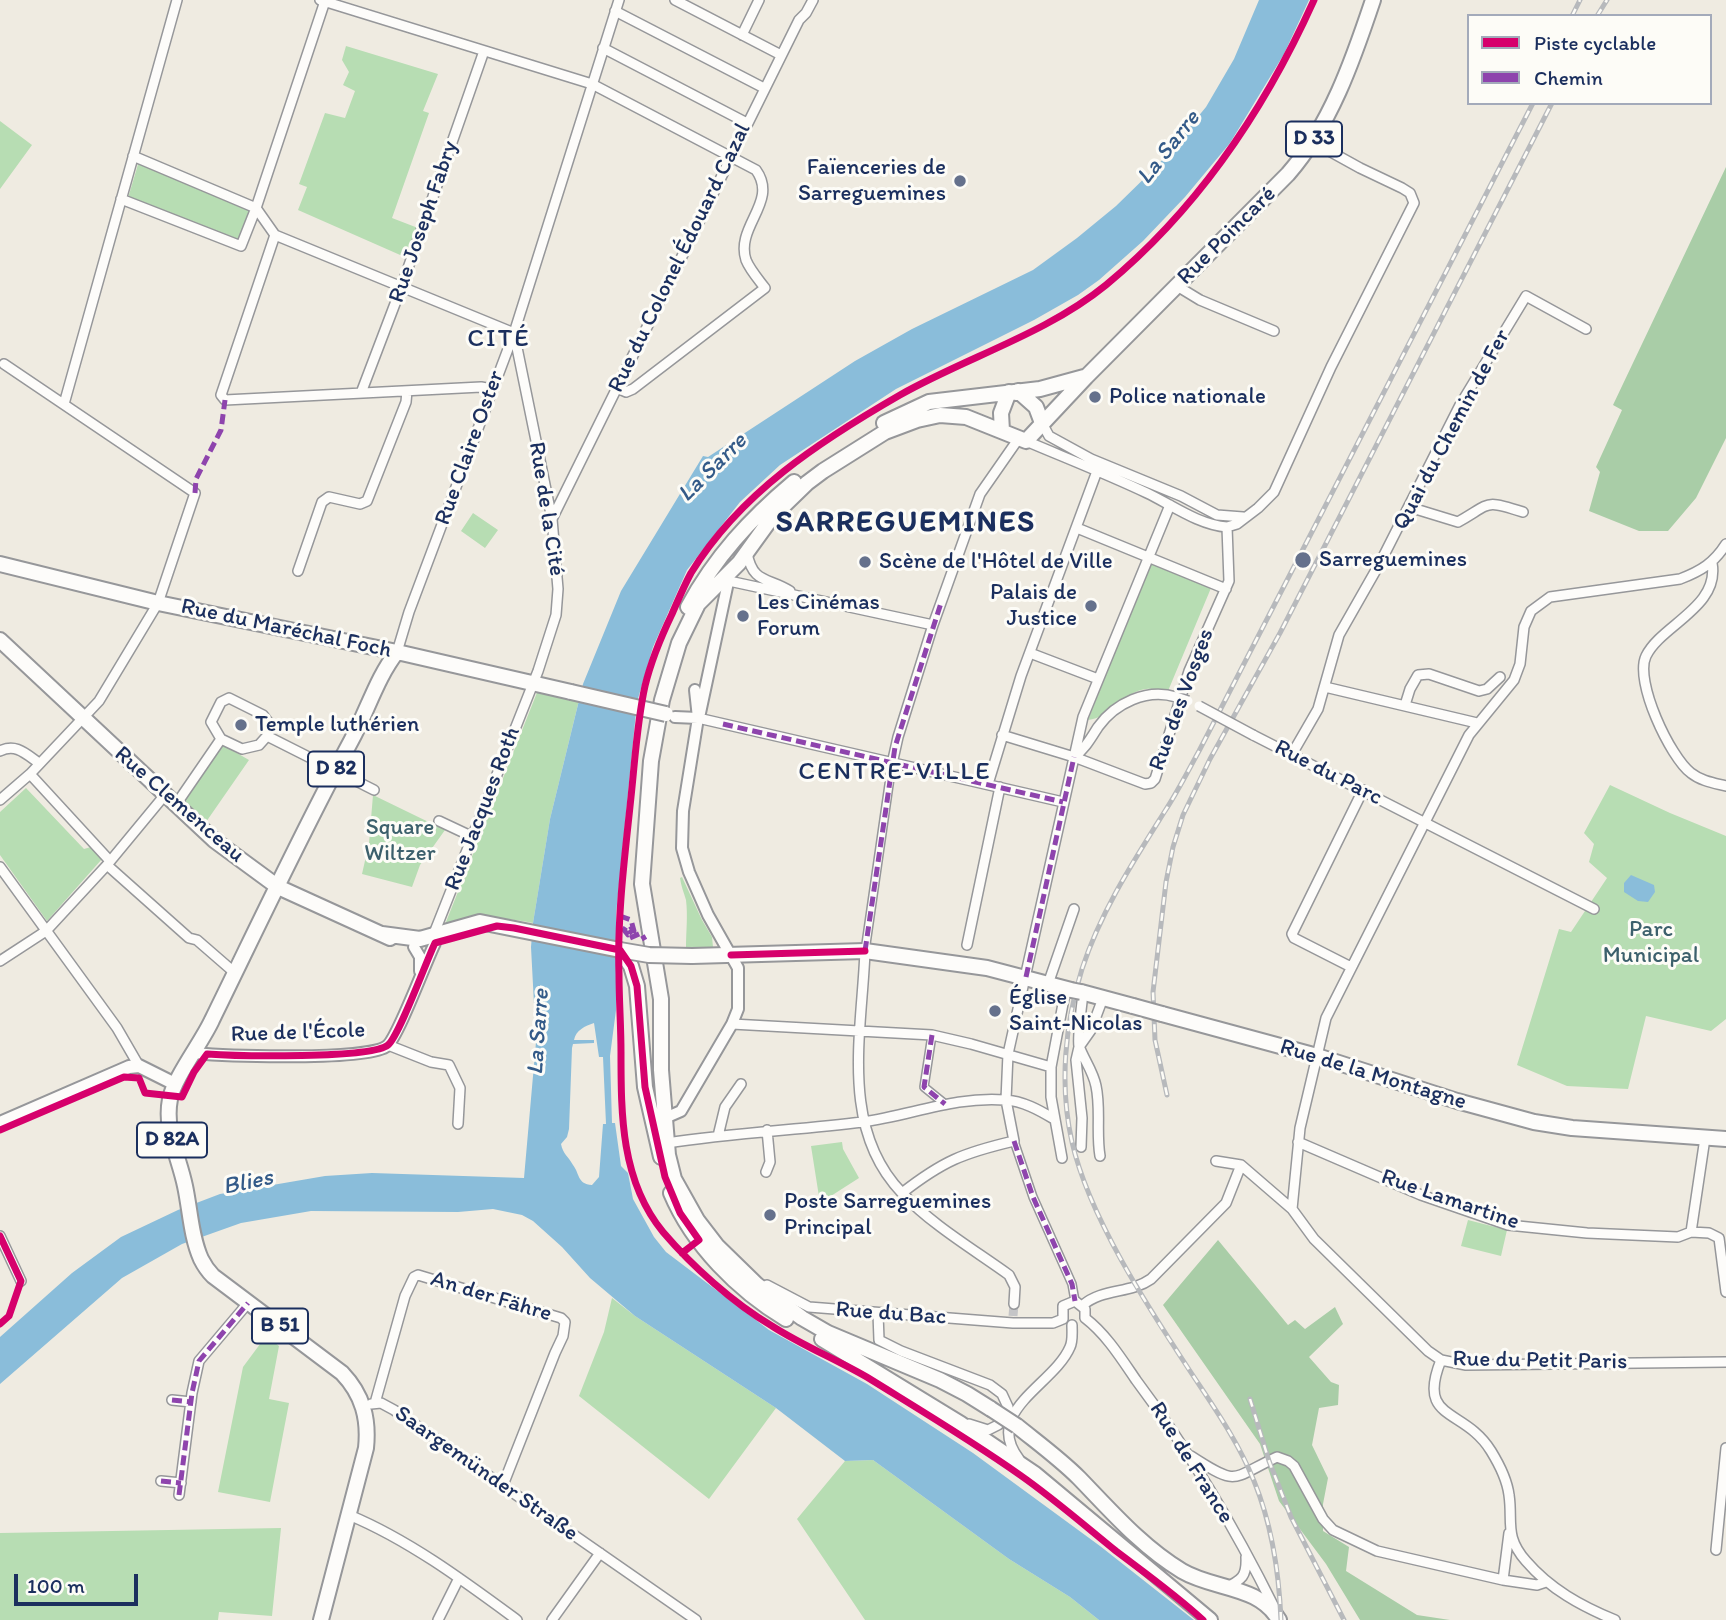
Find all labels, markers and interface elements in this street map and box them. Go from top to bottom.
legend [1467,14,1712,105]
text: Piste cyclable [1534,30,1656,55]
text: Chemin [1534,65,1603,90]
water label: La Sarre [1131,105,1207,191]
street label: Rue du Colonel Édouard Cazal [603,119,757,397]
road number: D 33 [1286,122,1342,156]
street label: Rue Joseph Fabry [383,137,465,307]
place label: Faïenceries de Sarreguemines [798,154,946,208]
marker: Faïenceries de Sarreguemines [952,173,968,189]
street label: Rue Poincaré [1172,181,1282,291]
district label: CITÉ [468,323,530,355]
street label: Quai du Chemin de Fer [1387,325,1517,535]
street label: Rue Claire Oster [429,367,511,529]
place label: Police nationale [1109,383,1266,411]
marker: Police nationale [1087,389,1103,405]
water label: La Sarre [672,427,754,509]
street label: Rue de la Cité [522,440,570,578]
district label: SARREGUEMINES [778,505,1034,541]
place label: Sarreguemines [1319,546,1467,574]
place label: Scène de l'Hôtel de Ville [879,548,1113,576]
marker: Sarreguemines [1293,550,1313,570]
marker: Scène de l'Hôtel de Ville [857,554,873,570]
place label: Palais de Justice [990,579,1077,633]
place label: Les Cinémas Forum [757,589,880,643]
street label: Rue du Maréchal Foch [178,593,394,665]
marker: Palais de Justice [1083,598,1099,614]
marker: Les Cinémas Forum [735,608,751,624]
street label: Rue des Vosges [1144,625,1220,775]
place label: Temple luthérien [255,711,419,739]
marker: Temple luthérien [233,717,249,733]
street label: Rue Jacques Roth [439,723,527,895]
street label: Rue du Parc [1269,734,1387,812]
street label: Rue Clemenceau [108,741,250,869]
road number: D 82 [308,752,364,786]
district label: CENTRE-VILLE [800,756,990,788]
park label: Square Wiltzer [364,814,436,868]
park label: Parc Municipal [1603,916,1699,970]
place label: Église Saint-Nicolas [1009,984,1143,1038]
water label: La Sarre [522,988,556,1076]
marker: Église Saint-Nicolas [987,1003,1003,1019]
street label: Rue de l'École [230,1017,366,1049]
street label: Rue de la Montagne [1276,1033,1470,1117]
road number: D 82A [137,1122,207,1158]
street label: Rue Lamartine [1377,1163,1523,1237]
water label: Blies [220,1164,276,1202]
place label: Poste Sarreguemines Principal [784,1188,991,1242]
marker: Poste Sarreguemines Principal [762,1207,778,1223]
street label: An der Fähre [427,1265,555,1329]
street label: Rue du Bac [835,1296,947,1332]
road number: B 51 [252,1308,308,1344]
street label: Rue du Petit Paris [1452,1346,1628,1376]
street label: Rue de France [1143,1397,1239,1529]
street label: Saargemünder Straße [389,1400,583,1548]
scale bar [18,1560,142,1604]
text: 100 m [27,1573,85,1598]

